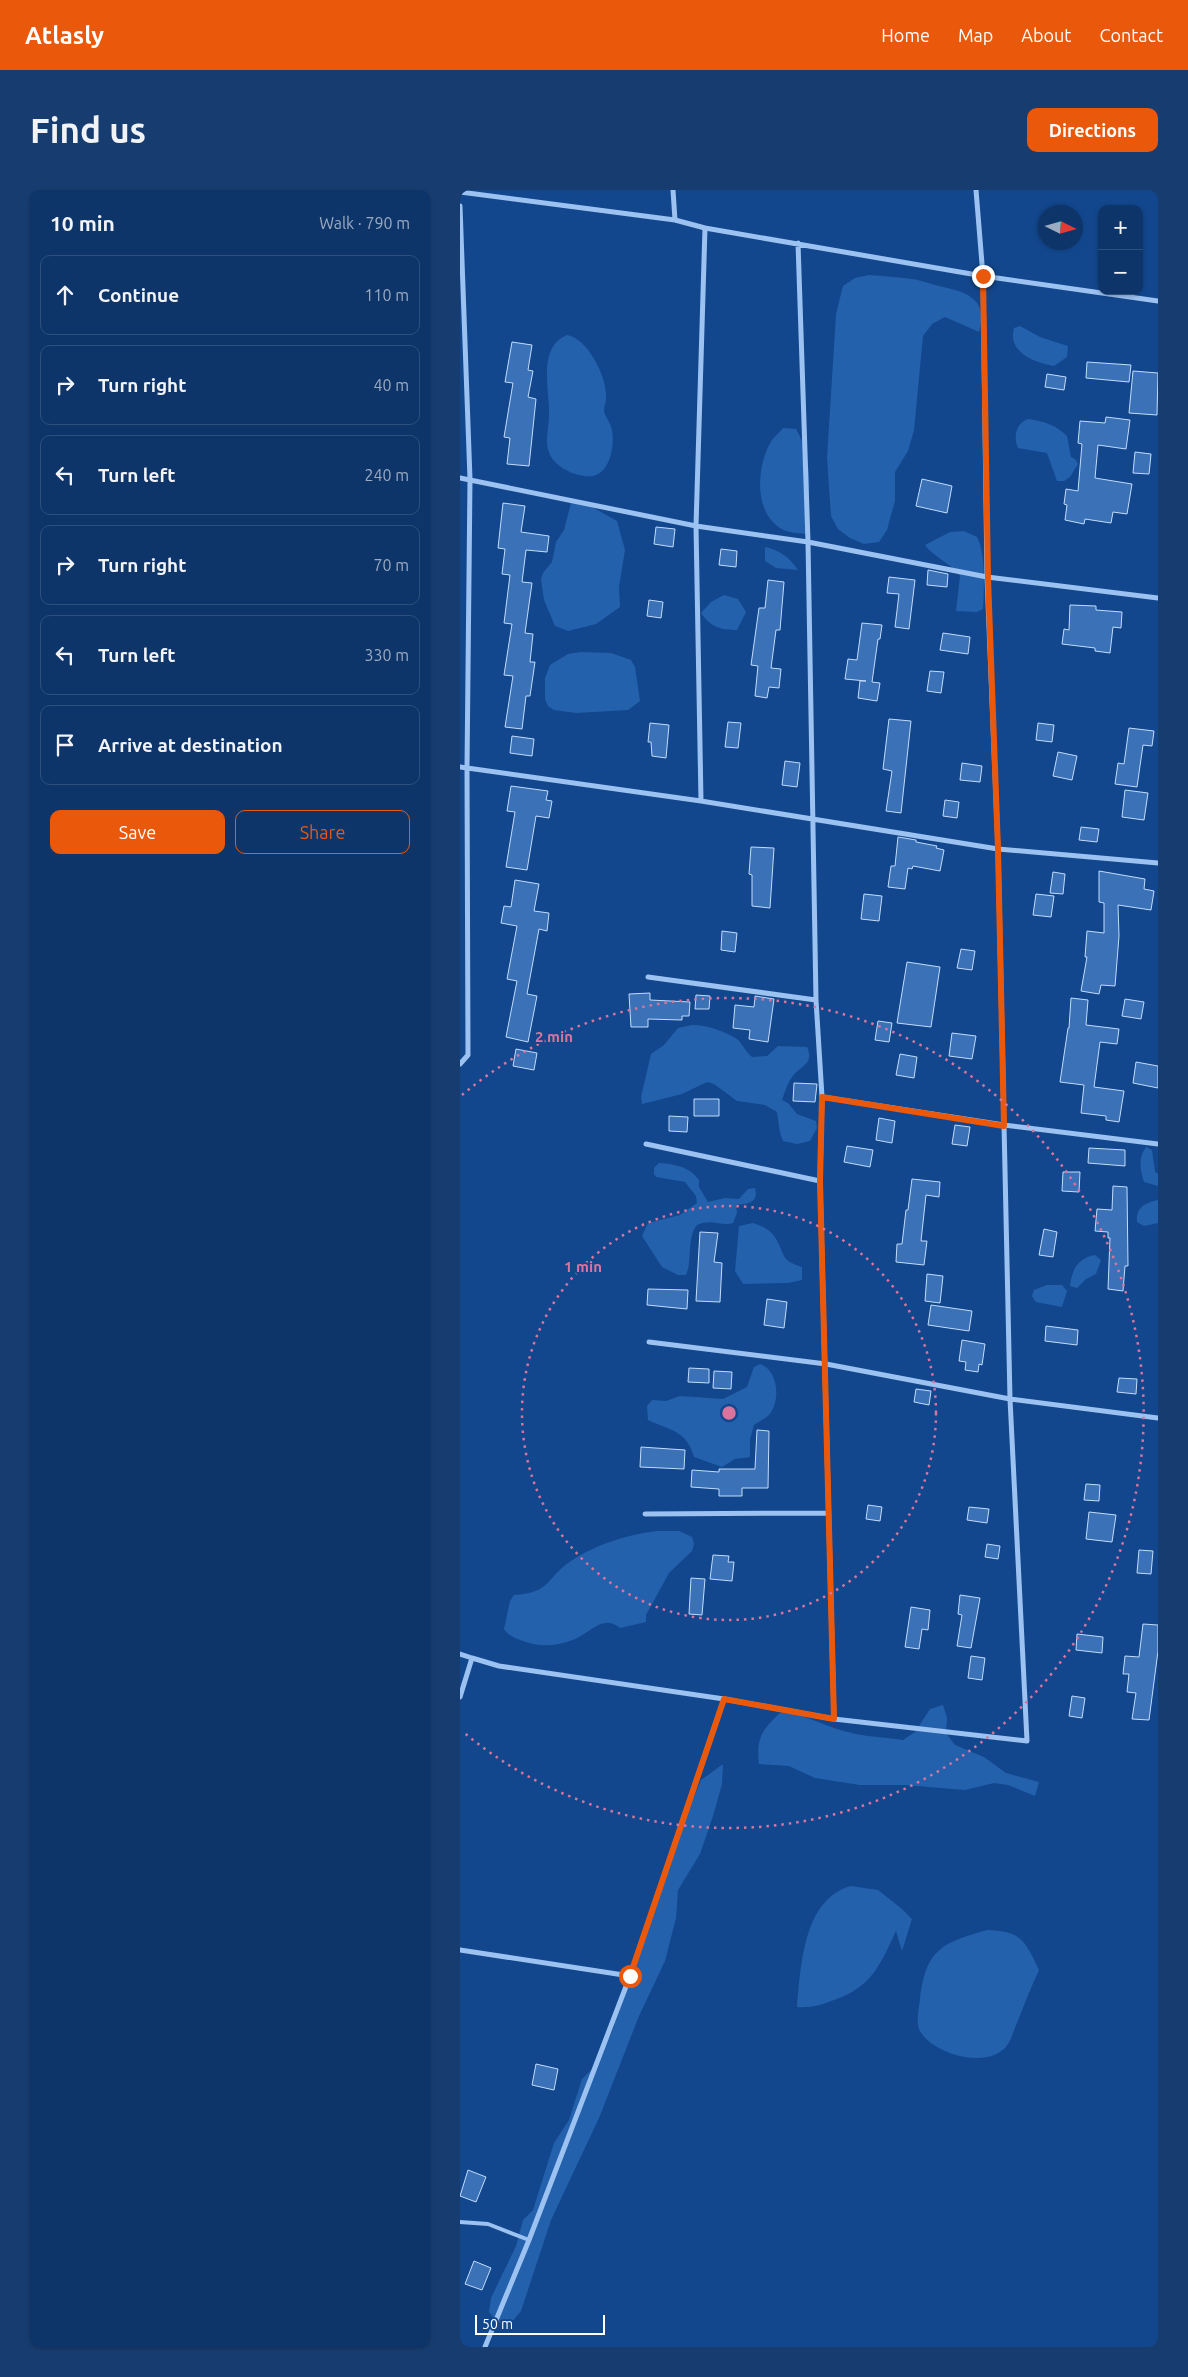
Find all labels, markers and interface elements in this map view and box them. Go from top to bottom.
text: Atlasly [25,22,104,49]
text: Home [881,25,930,45]
text: Map [958,25,993,45]
text: About [1021,25,1071,45]
text: Contact [1099,25,1163,45]
button: Directions [1027,108,1158,152]
text: Find us [30,110,146,150]
north arrow [1038,205,1083,250]
map controls [1098,205,1143,295]
button: + [1098,205,1143,250]
text: 10 min [50,211,115,235]
text: Walk · 790 m [319,214,410,232]
button: − [1098,250,1143,295]
route end [972,265,995,288]
icon: ahead [51,281,79,309]
text: Continue [98,284,179,306]
text: 110 m [364,286,409,304]
icon: right [51,371,79,399]
text: Turn right [98,374,186,396]
text: 40 m [373,376,409,394]
icon: left [51,461,79,489]
text: Turn left [98,464,176,486]
text: 240 m [364,466,409,484]
icon: right [51,551,79,579]
text: Turn right [98,554,186,576]
text: 70 m [373,556,409,574]
icon: left [51,641,79,669]
text: Turn left [98,644,176,666]
text: 330 m [364,646,409,664]
icon: arrive [51,731,79,759]
text: Arrive at destination [98,734,283,756]
button: Save [50,810,225,854]
button: Share [235,810,410,854]
text: 2 min [535,1028,573,1045]
text: 1 min [564,1258,602,1275]
centre of rings [720,1404,738,1422]
route start [619,1965,642,1988]
scale bar [475,2312,605,2335]
text: 50 m [482,2316,513,2332]

